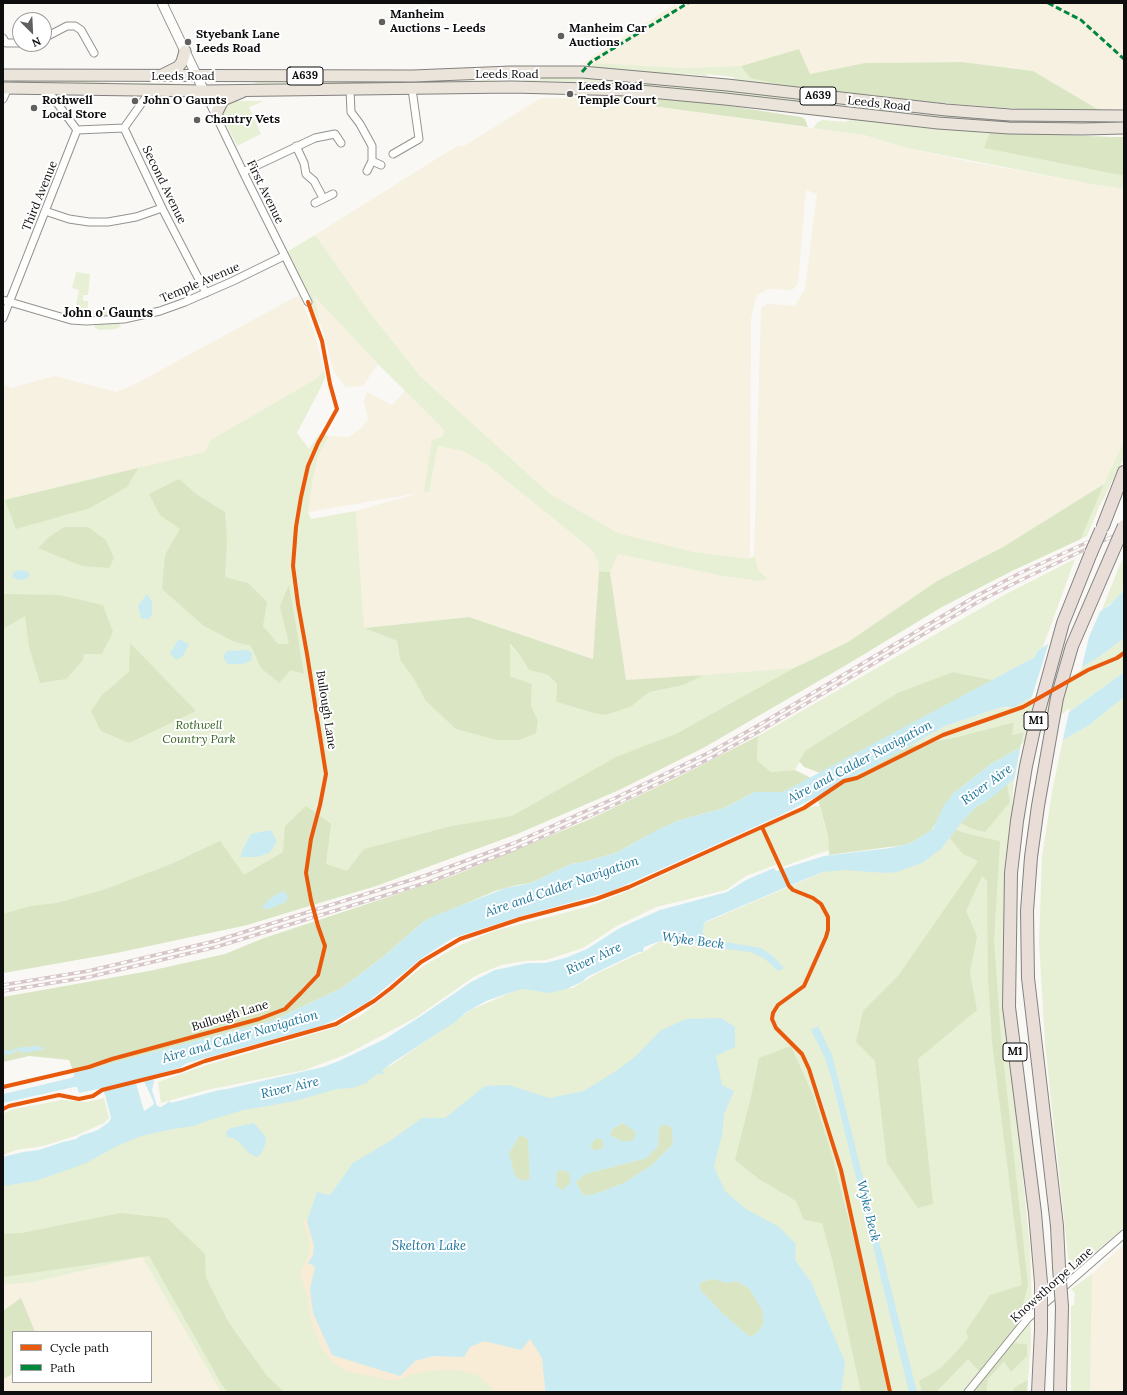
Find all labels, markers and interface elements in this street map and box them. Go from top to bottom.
place label: Manheim Auctions - Leeds [390,8,486,36]
north arrow [12,12,52,52]
marker: Manheim Auctions - Leeds [377,17,387,27]
place label: Manheim Car Auctions [569,22,647,50]
place label: Styebank Lane Leeds Road [196,28,280,56]
marker: Manheim Car Auctions [556,31,566,41]
text: N [30,34,43,50]
marker: Styebank Lane Leeds Road [183,37,193,47]
road number: A639 [287,67,323,85]
street label: Leeds Road [475,68,539,82]
street label: Leeds Road [151,70,215,84]
place label: Leeds Road Temple Court [578,80,656,108]
road number: A639 [800,87,836,105]
marker: Leeds Road Temple Court [565,89,575,99]
place label: Rothwell Local Store [42,94,106,122]
place label: John O Gaunts [143,94,227,108]
street label: Leeds Road [847,94,911,114]
marker: John O Gaunts [130,96,140,106]
marker: Rothwell Local Store [29,103,39,113]
place label: Chantry Vets [205,113,280,127]
marker: Chantry Vets [192,115,202,125]
street label: Second Avenue [139,144,189,226]
street label: First Avenue [243,158,287,226]
street label: Third Avenue [19,159,61,233]
street label: Temple Avenue [158,260,242,306]
district label: John o' Gaunts [63,305,153,321]
street label: Bullough Lane [313,670,339,750]
road number: M1 [1024,712,1048,730]
water label: Aire and Calder Navigation [785,717,935,807]
park label: Rothwell Country Park [162,719,236,747]
water label: River Aire [959,761,1015,809]
water label: Aire and Calder Navigation [483,853,641,921]
water label: Wyke Beck [661,929,725,953]
water label: River Aire [564,939,624,979]
street label: Bullough Lane [190,997,270,1035]
water label: Aire and Calder Navigation [160,1007,320,1067]
road number: M1 [1003,1043,1027,1061]
water label: River Aire [260,1074,320,1102]
water label: Wyke Beck [853,1179,883,1243]
water label: Skelton Lake [392,1238,466,1254]
street label: Knowsthorpe Lane [1008,1244,1096,1326]
legend [12,1331,152,1383]
text: Cycle path [50,1340,109,1355]
text: Path [50,1360,75,1375]

